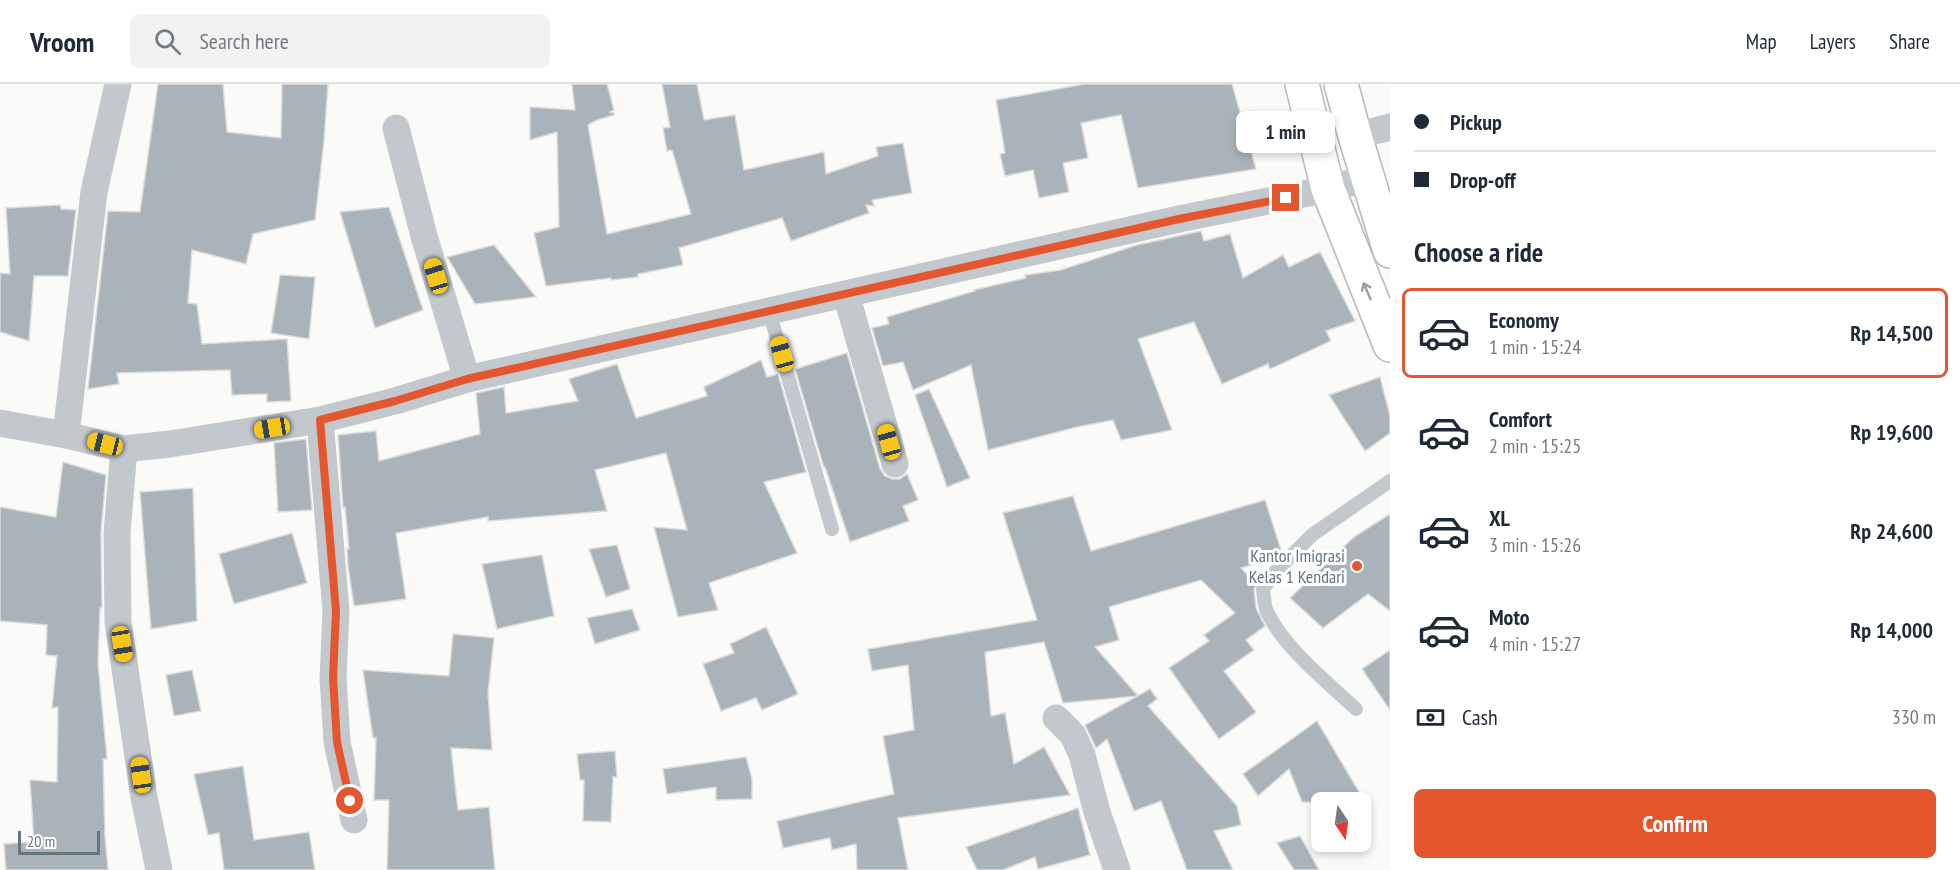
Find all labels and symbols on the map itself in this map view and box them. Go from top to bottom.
callout: 1 min [1236,111,1336,153]
route end [1272,184,1299,211]
car [422,256,450,296]
one-way arrow [1361,282,1372,301]
car [768,334,796,374]
car [253,416,291,440]
car [875,422,903,462]
car [85,431,125,457]
place label: Kantor Imigrasi Kelas 1 Kendari [1249,544,1345,588]
marker: Kantor Imigrasi Kelas 1 Kendari [1350,559,1364,573]
car [110,625,134,663]
car [130,756,152,794]
route start [336,787,363,814]
north arrow [1311,792,1371,852]
scale bar [18,828,100,856]

